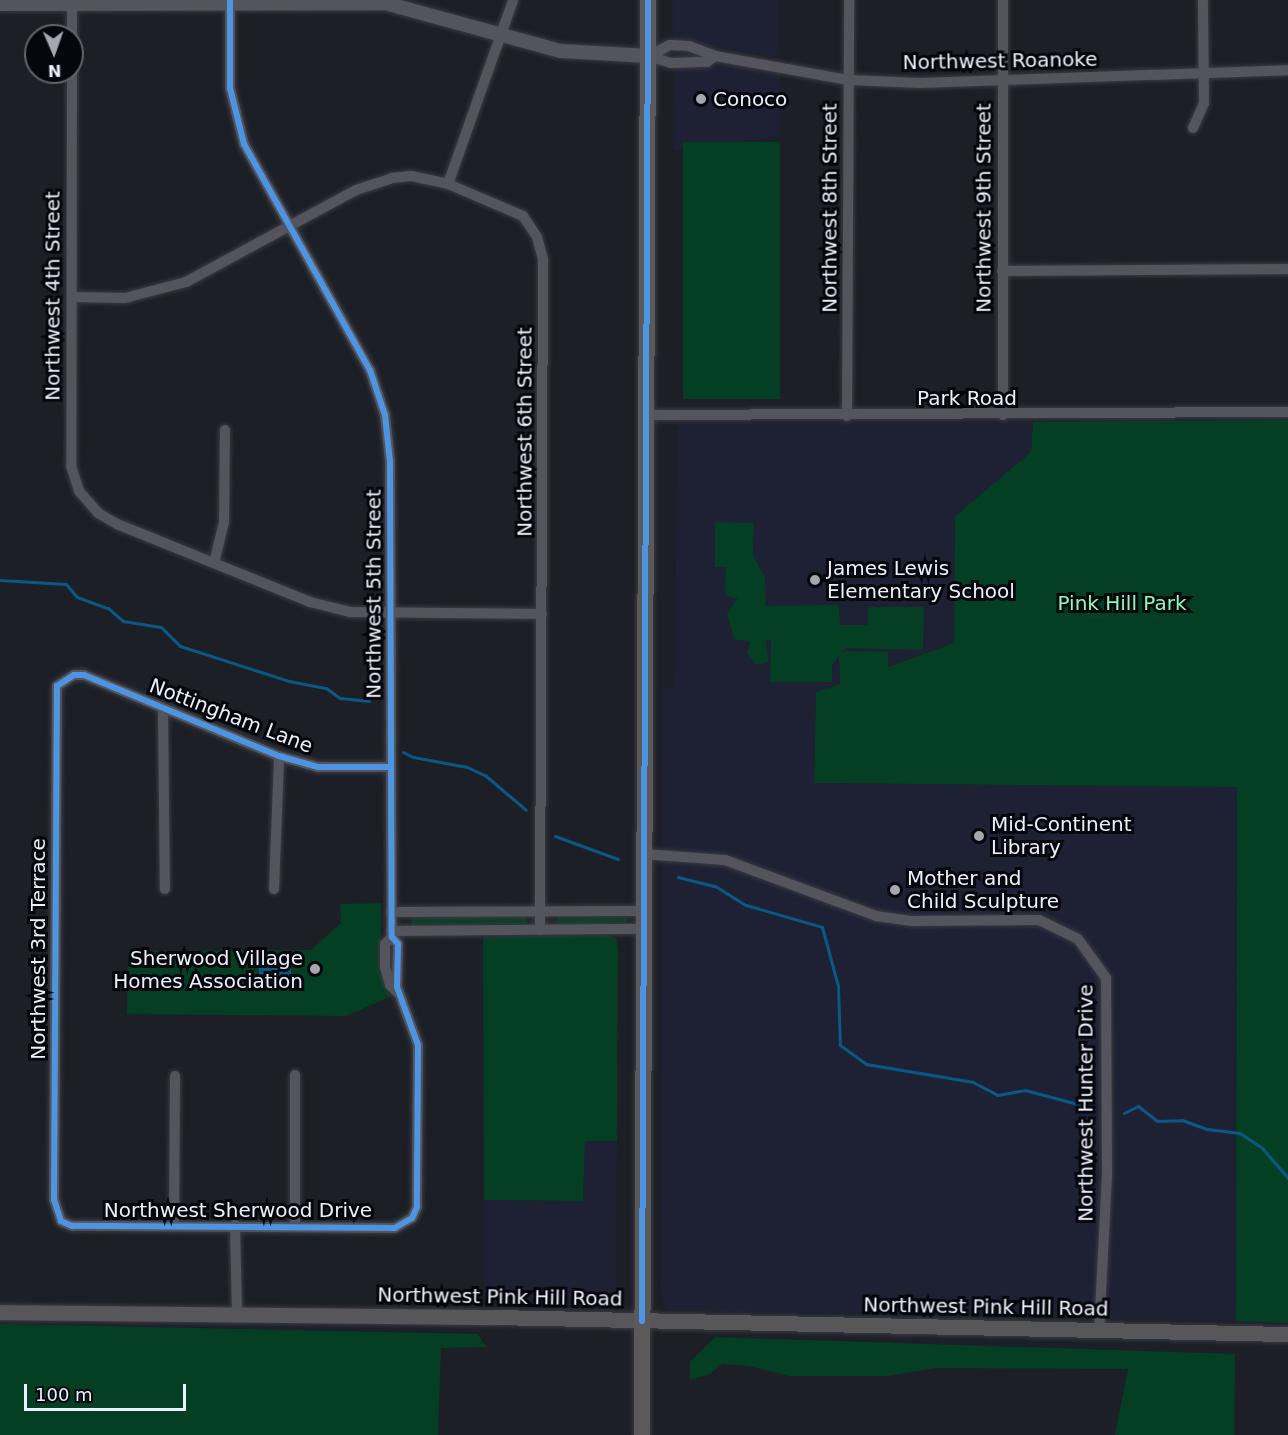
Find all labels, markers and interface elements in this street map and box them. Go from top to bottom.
north arrow [24,24,84,84]
street label: Northwest Roanoke [902,47,1098,75]
text: N [48,61,62,80]
place label: Conoco [713,87,787,111]
marker: Conoco [694,92,708,106]
street label: Northwest 8th Street [818,103,842,313]
street label: Northwest 9th Street [972,103,996,313]
street label: Northwest 4th Street [41,191,65,401]
street label: Northwest 6th Street [513,327,537,537]
street label: Park Road [917,386,1017,410]
street label: Northwest 5th Street [362,489,386,699]
place label: James Lewis Elementary School [827,556,1015,603]
marker: James Lewis Elementary School [808,573,822,587]
park label: Pink Hill Park [1057,591,1187,615]
street label: Nottingham Lane [146,674,316,758]
place label: Mid-Continent Library [991,813,1131,860]
marker: Mid-Continent Library [972,829,986,843]
street label: Northwest 3rd Terrace [26,838,50,1060]
place label: Mother and Child Sculpture [907,867,1059,914]
marker: Mother and Child Sculpture [888,883,902,897]
place label: Sherwood Village Homes Association [113,946,303,993]
marker: Sherwood Village Homes Association [308,962,322,976]
street label: Northwest Hunter Drive [1074,984,1098,1222]
street label: Northwest Sherwood Drive [104,1198,372,1222]
street label: Northwest Pink Hill Road [377,1283,623,1311]
street label: Northwest Pink Hill Road [863,1293,1109,1321]
scale bar [27,1372,189,1410]
text: 100 m [35,1384,93,1405]

